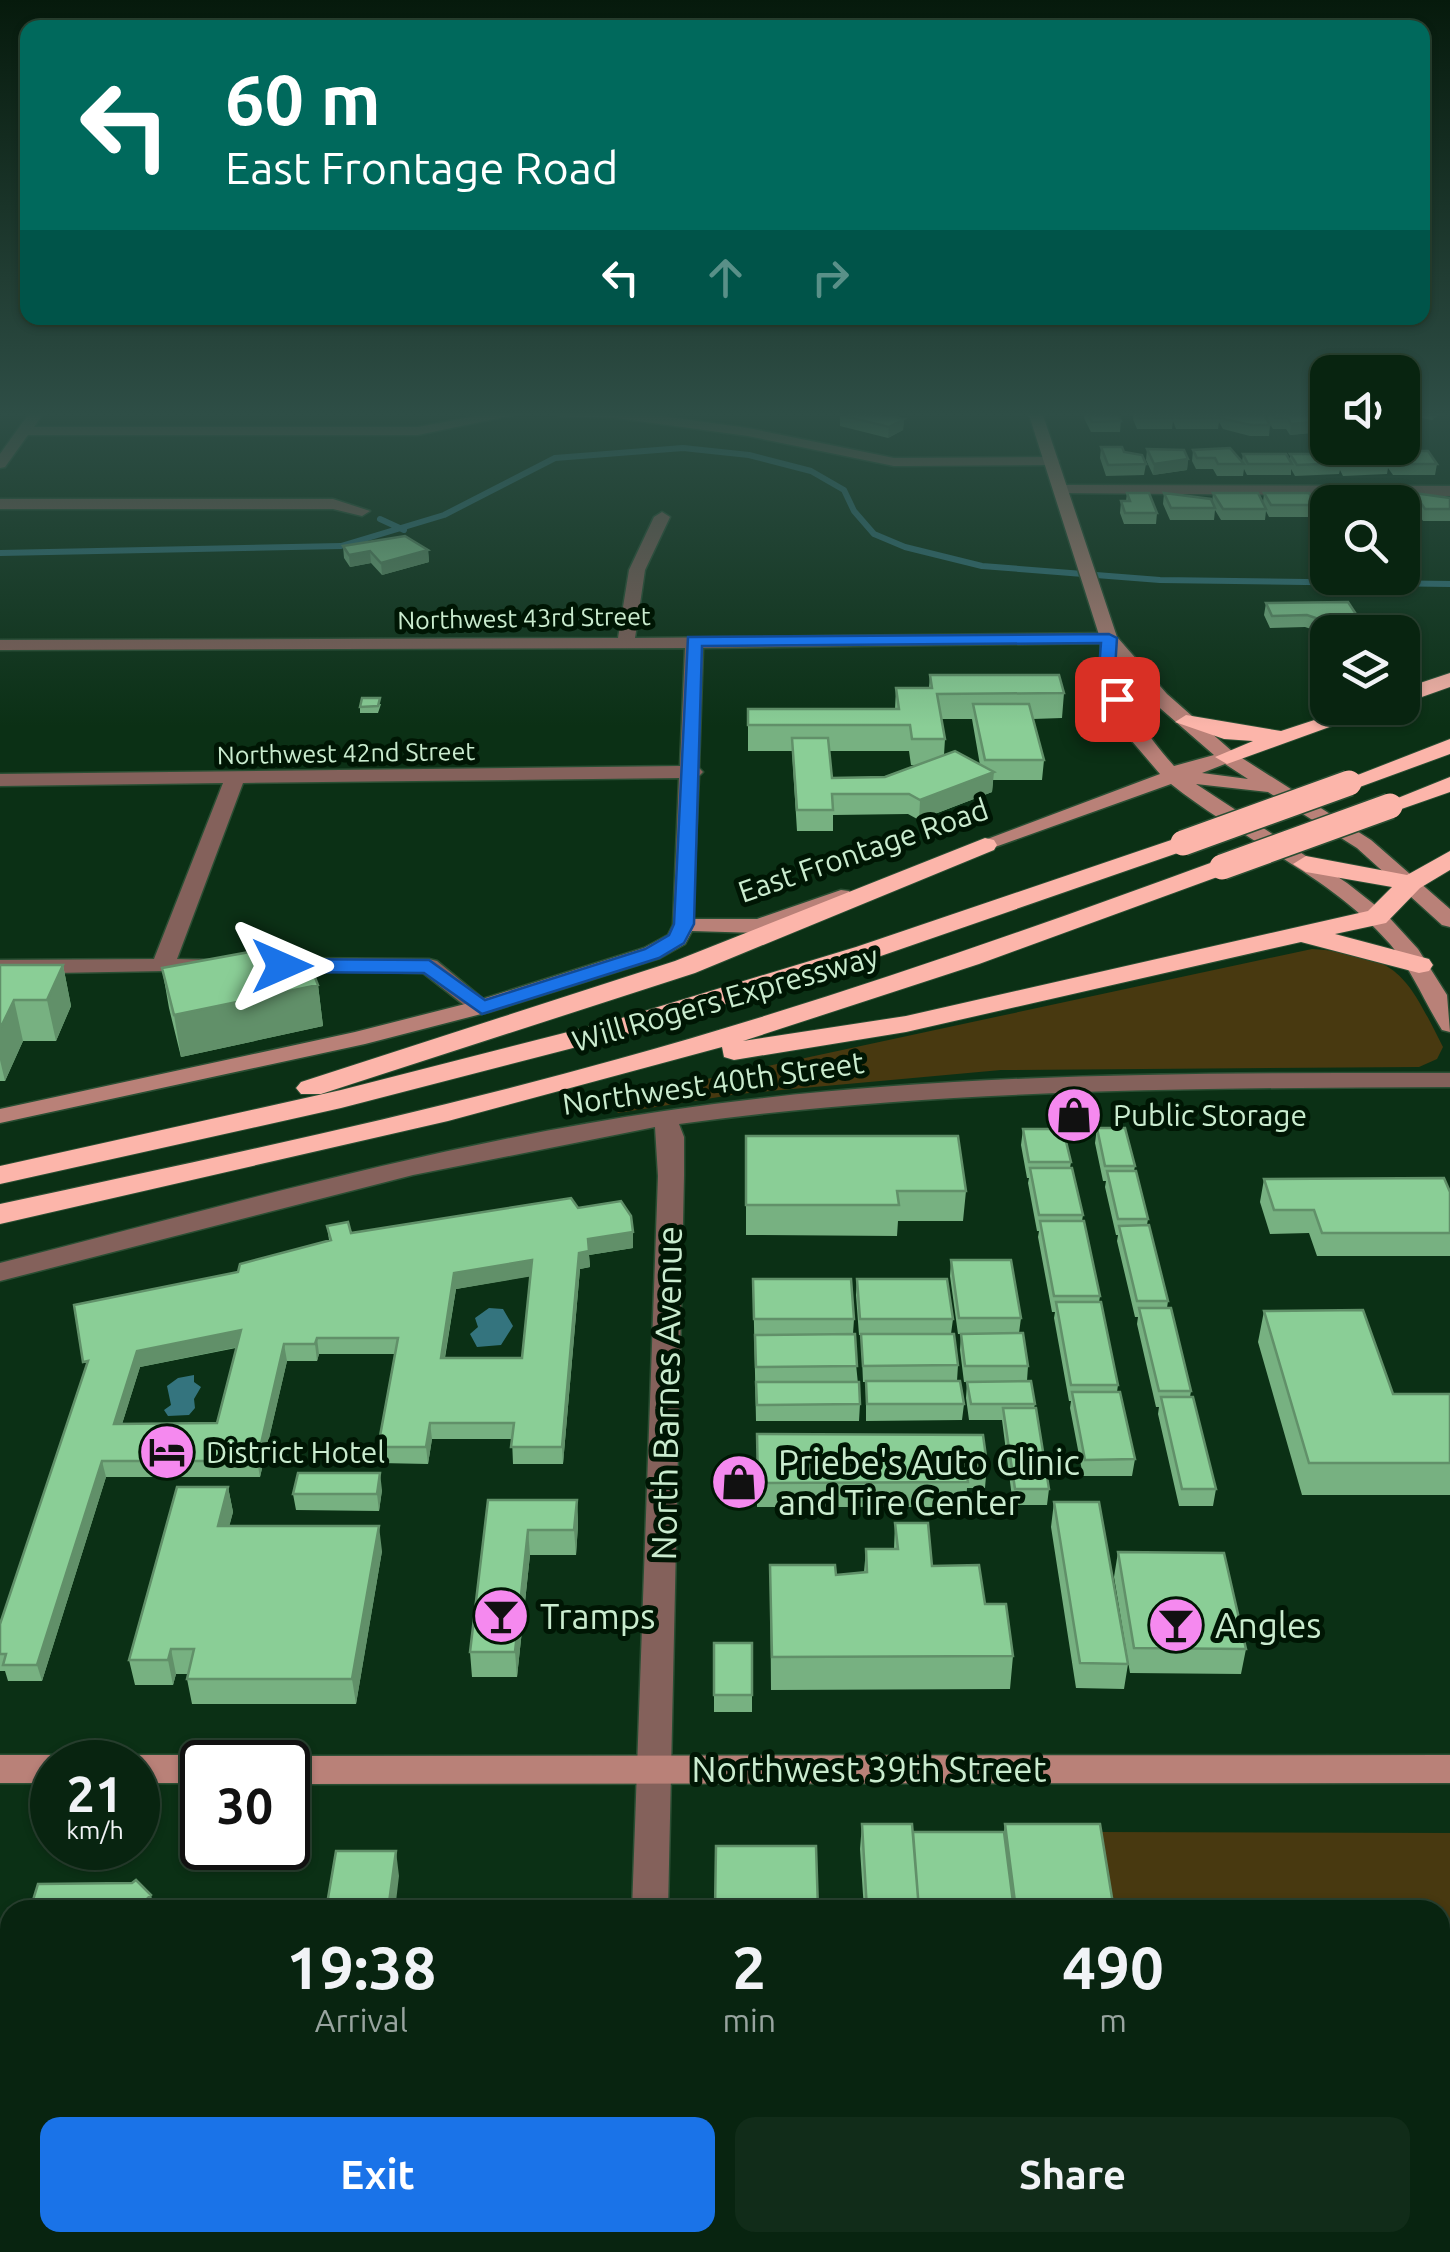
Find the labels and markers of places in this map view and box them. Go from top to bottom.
pin [1075,657,1160,742]
shop icon: Public Storage [1044,1085,1104,1145]
place label: Public Storage [1113,1098,1307,1132]
hotel icon: District Hotel [137,1422,197,1482]
place label: District Hotel [206,1435,385,1469]
place label: Priebe's Auto Clinic and Tire Center [778,1442,1080,1522]
shop icon: Priebe's Auto Clinic and Tire Center [709,1452,769,1512]
bar icon: Tramps [471,1586,531,1646]
bar icon: Angles [1146,1595,1206,1655]
place label: Tramps [540,1596,655,1636]
place label: Angles [1215,1605,1322,1645]

